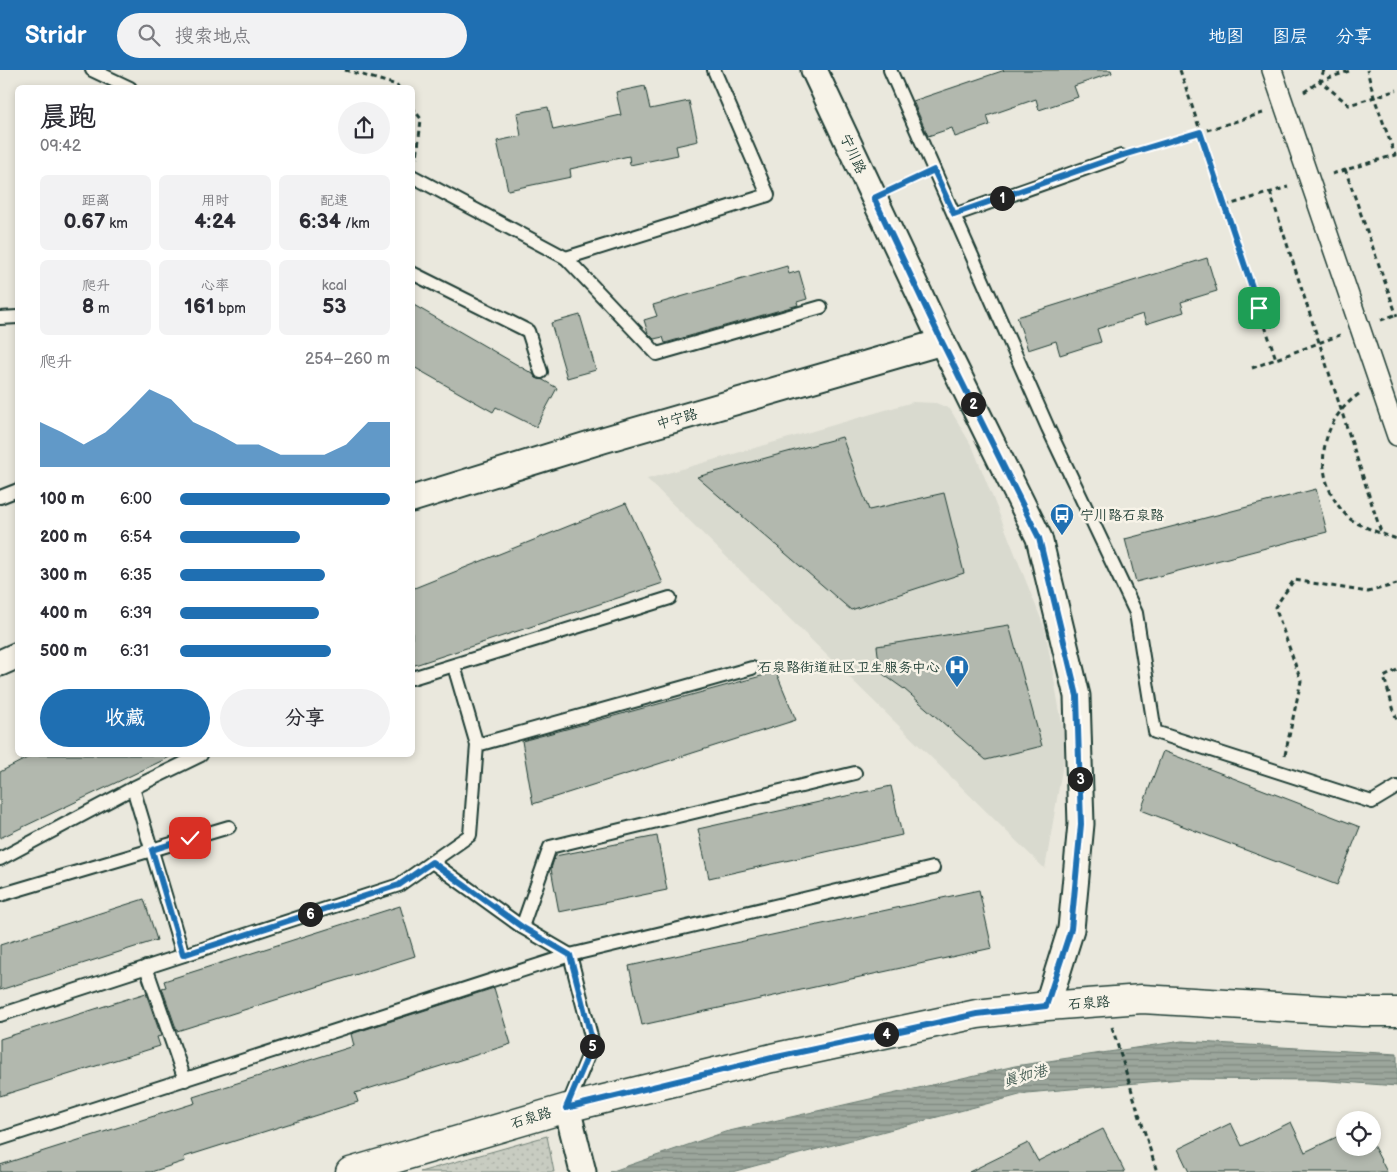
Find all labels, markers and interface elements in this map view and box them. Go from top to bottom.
search box [117,13,467,58]
text: Stridr [25,21,87,50]
icon: search [135,21,163,49]
text: 搜索地点 [175,25,251,48]
text: 地图 [1208,26,1244,47]
text: 图层 [1272,26,1308,47]
text: 分享 [1336,26,1372,47]
text: 晨跑 [40,101,96,134]
button: share [338,102,390,154]
street label: 宁川路 [836,131,870,177]
text: 09:42 [40,137,81,156]
pin: 1 [990,186,1014,210]
text: 1 [1000,190,1005,207]
text: 距离 [82,192,110,209]
text: 用时 [201,192,229,209]
text: 配速 [320,192,348,209]
text: 0.67 [64,209,106,234]
text: 4:24 [194,209,236,234]
text: 6:34 [299,209,341,234]
text: km [106,215,128,232]
text: /km [341,215,370,232]
text: 爬升 [82,277,110,294]
text: 心率 [201,277,229,294]
text: kcal [322,277,347,294]
pin [1238,287,1280,329]
text: 8 [82,294,94,319]
text: 161 [184,294,215,319]
text: 53 [322,294,347,319]
icon: arrive [1245,294,1273,322]
text: m [94,300,110,317]
text: bpm [215,300,246,317]
text: 254–260 m [305,350,390,369]
text: 爬升 [40,353,72,372]
pin: 2 [960,392,986,416]
text: 2 [969,396,978,413]
street label: 中宁路 [654,405,700,433]
text: 100 m [40,490,85,509]
text: 6:00 [120,490,152,509]
bus stop icon: 宁川路石泉路 [1049,502,1075,536]
place label: 宁川路石泉路 [1080,507,1164,524]
text: 200 m [40,528,87,547]
text: 6:54 [120,528,152,547]
text: 300 m [40,566,87,585]
text: 6:35 [120,566,152,585]
text: 400 m [40,604,87,623]
text: 6:39 [120,604,152,623]
text: 500 m [40,642,87,661]
text: 6:31 [120,642,149,661]
hospital icon: 石泉路街道社区卫生服务中心 [944,654,970,688]
place label: 石泉路街道社区卫生服务中心 [758,659,940,676]
button: 收藏 [40,689,210,747]
button: 分享 [220,689,390,747]
pin: 3 [1068,766,1092,792]
text: 3 [1076,771,1085,788]
pin [169,817,211,859]
icon: check [176,824,204,852]
pin: 6 [298,902,322,926]
text: 6 [306,906,315,923]
street label: 石泉路 [1067,993,1111,1013]
pin: 4 [874,1022,898,1046]
text: 4 [882,1026,891,1043]
pin: 5 [580,1034,604,1058]
text: 5 [588,1038,597,1055]
water label: 真如港 [1001,1060,1051,1091]
street label: 石泉路 [508,1104,554,1132]
map controls [1336,1111,1381,1156]
button: locate [1336,1111,1381,1156]

